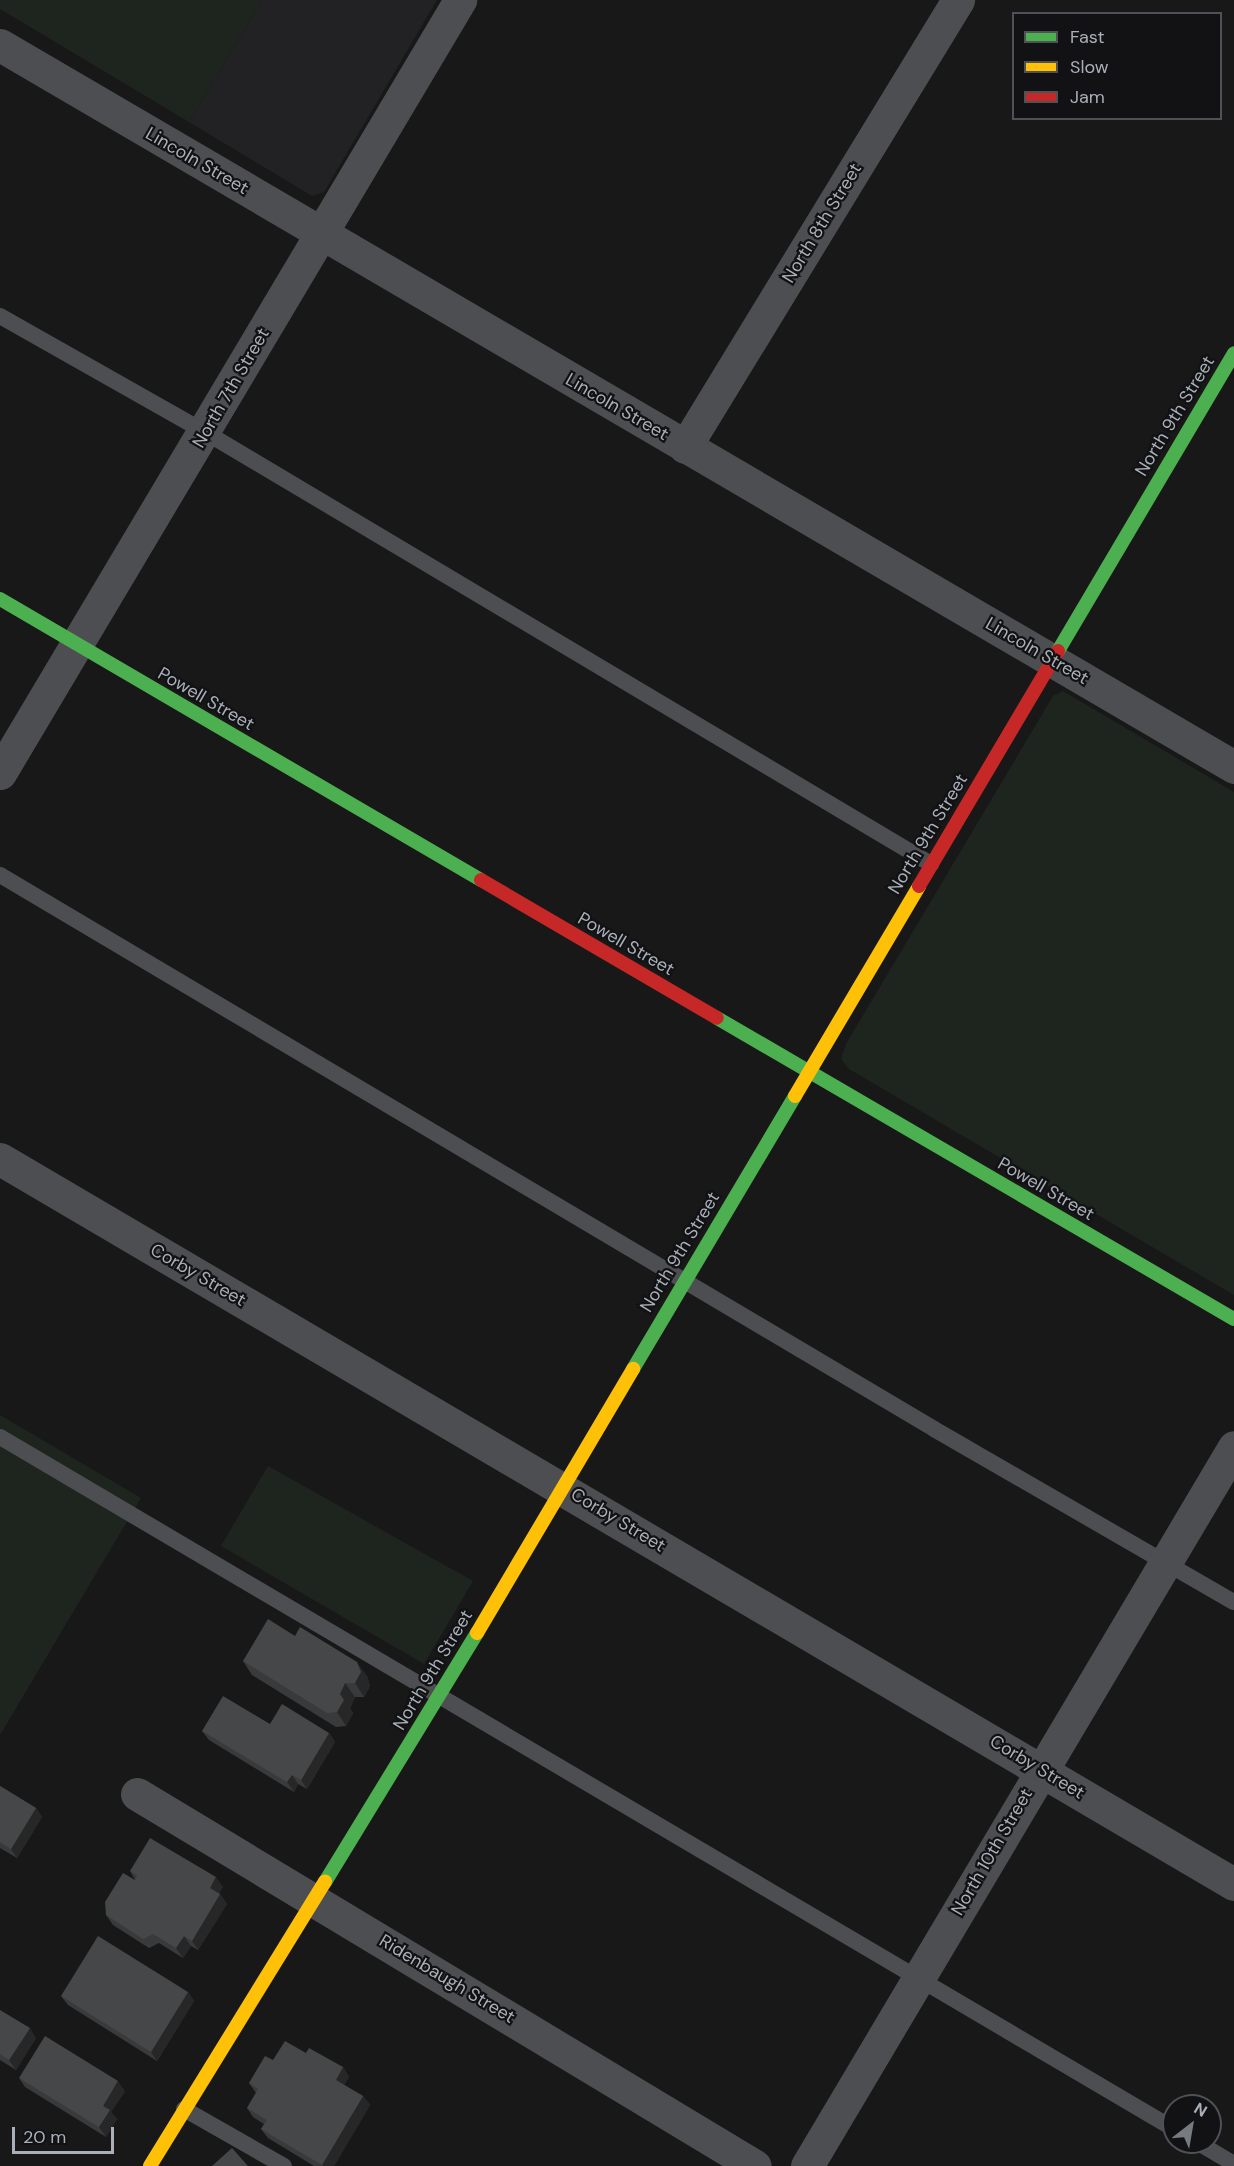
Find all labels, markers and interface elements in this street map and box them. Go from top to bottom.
legend [1012,12,1222,120]
text: Fast [1070,25,1105,49]
text: Slow [1070,55,1109,79]
text: Jam [1070,85,1105,109]
street label: Lincoln Street [142,123,252,199]
street label: North 8th Street [778,159,866,287]
street label: North 7th Street [188,324,274,452]
street label: North 9th Street [1131,352,1219,480]
street label: Lincoln Street [562,369,672,445]
street label: Lincoln Street [982,613,1092,689]
street label: Powell Street [154,663,258,735]
street label: North 9th Street [884,770,972,898]
street label: Powell Street [574,908,678,980]
street label: Powell Street [994,1153,1098,1225]
street label: North 9th Street [636,1188,724,1316]
street label: Corby Street [146,1239,250,1311]
street label: Corby Street [567,1483,669,1557]
street label: North 9th Street [389,1606,477,1734]
street label: Corby Street [986,1730,1088,1804]
street label: North 10th Street [947,1785,1037,1919]
street label: Ridenbaugh Street [375,1930,519,2028]
north arrow [1162,2094,1222,2154]
text: N [1190,2098,1211,2122]
scale bar [15,2115,117,2153]
text: 20 m [23,2125,66,2149]

